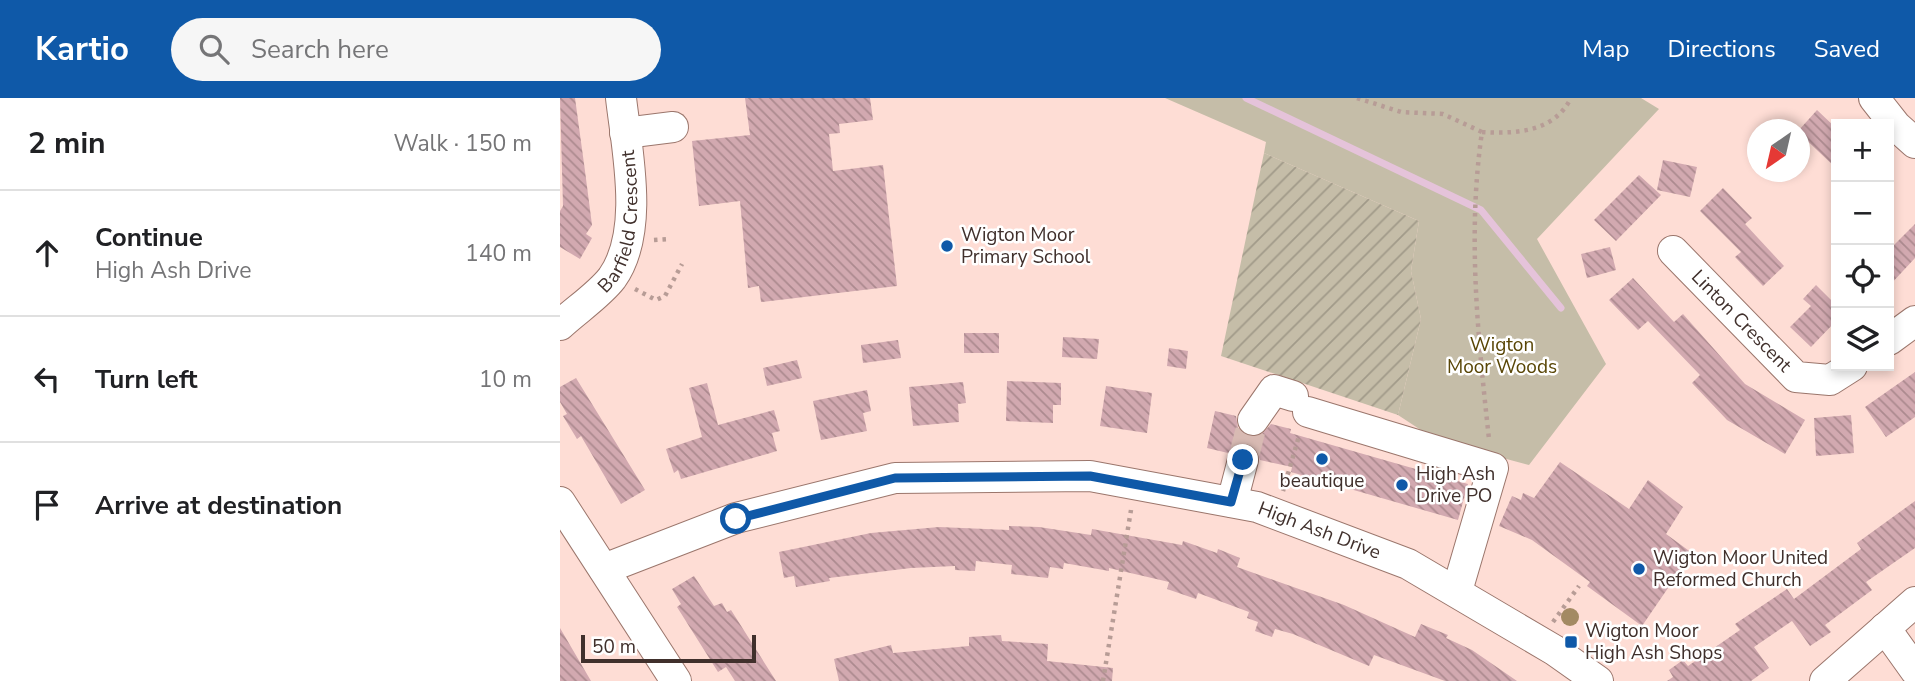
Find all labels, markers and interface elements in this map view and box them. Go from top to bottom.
search box [171,18,661,81]
text: Kartio [35,27,129,72]
icon: search [195,30,233,68]
text: Search here [251,32,389,67]
text: Map [1582,33,1629,65]
text: Directions [1667,33,1776,65]
text: Saved [1814,33,1880,65]
north arrow [1747,119,1810,182]
map controls [1831,119,1894,371]
button: + [1831,119,1894,182]
text: 2 min [28,123,106,164]
text: Walk · 150 m [393,128,532,159]
street label: Barfield Crescent [592,148,644,299]
button: − [1831,182,1894,245]
text: Continue [95,220,203,255]
place label: Wigton Moor Primary School [961,222,1091,270]
icon: ahead [28,234,66,272]
text: 140 m [465,238,532,269]
marker: Wigton Moor Primary School [939,238,955,254]
button: locate [1831,245,1894,308]
text: High Ash Drive [95,255,252,286]
street label: Linton Crescent [1686,264,1798,378]
button: layers [1831,308,1894,371]
park label: Wigton Moor Woods [1447,332,1557,380]
icon: left [28,360,66,398]
text: Turn left [95,362,198,397]
text: 10 m [479,364,532,395]
route end [1227,444,1258,475]
marker: beautique [1314,451,1330,467]
place label: High Ash Drive PO [1416,461,1495,509]
place label: beautique [1280,468,1364,494]
marker: High Ash Drive PO [1394,477,1410,493]
icon: arrive [28,486,66,524]
text: Arrive at destination [95,488,342,523]
street label: High Ash Drive [1254,496,1384,566]
route start [720,503,751,534]
place label: Wigton Moor United Reformed Church [1653,545,1828,593]
marker: Wigton Moor United Reformed Church [1631,561,1647,577]
place label: Wigton Moor High Ash Shops [1585,618,1722,666]
scale bar [581,632,756,664]
text: 50 m [592,634,636,660]
marker: Wigton Moor High Ash Shops [1563,634,1579,650]

